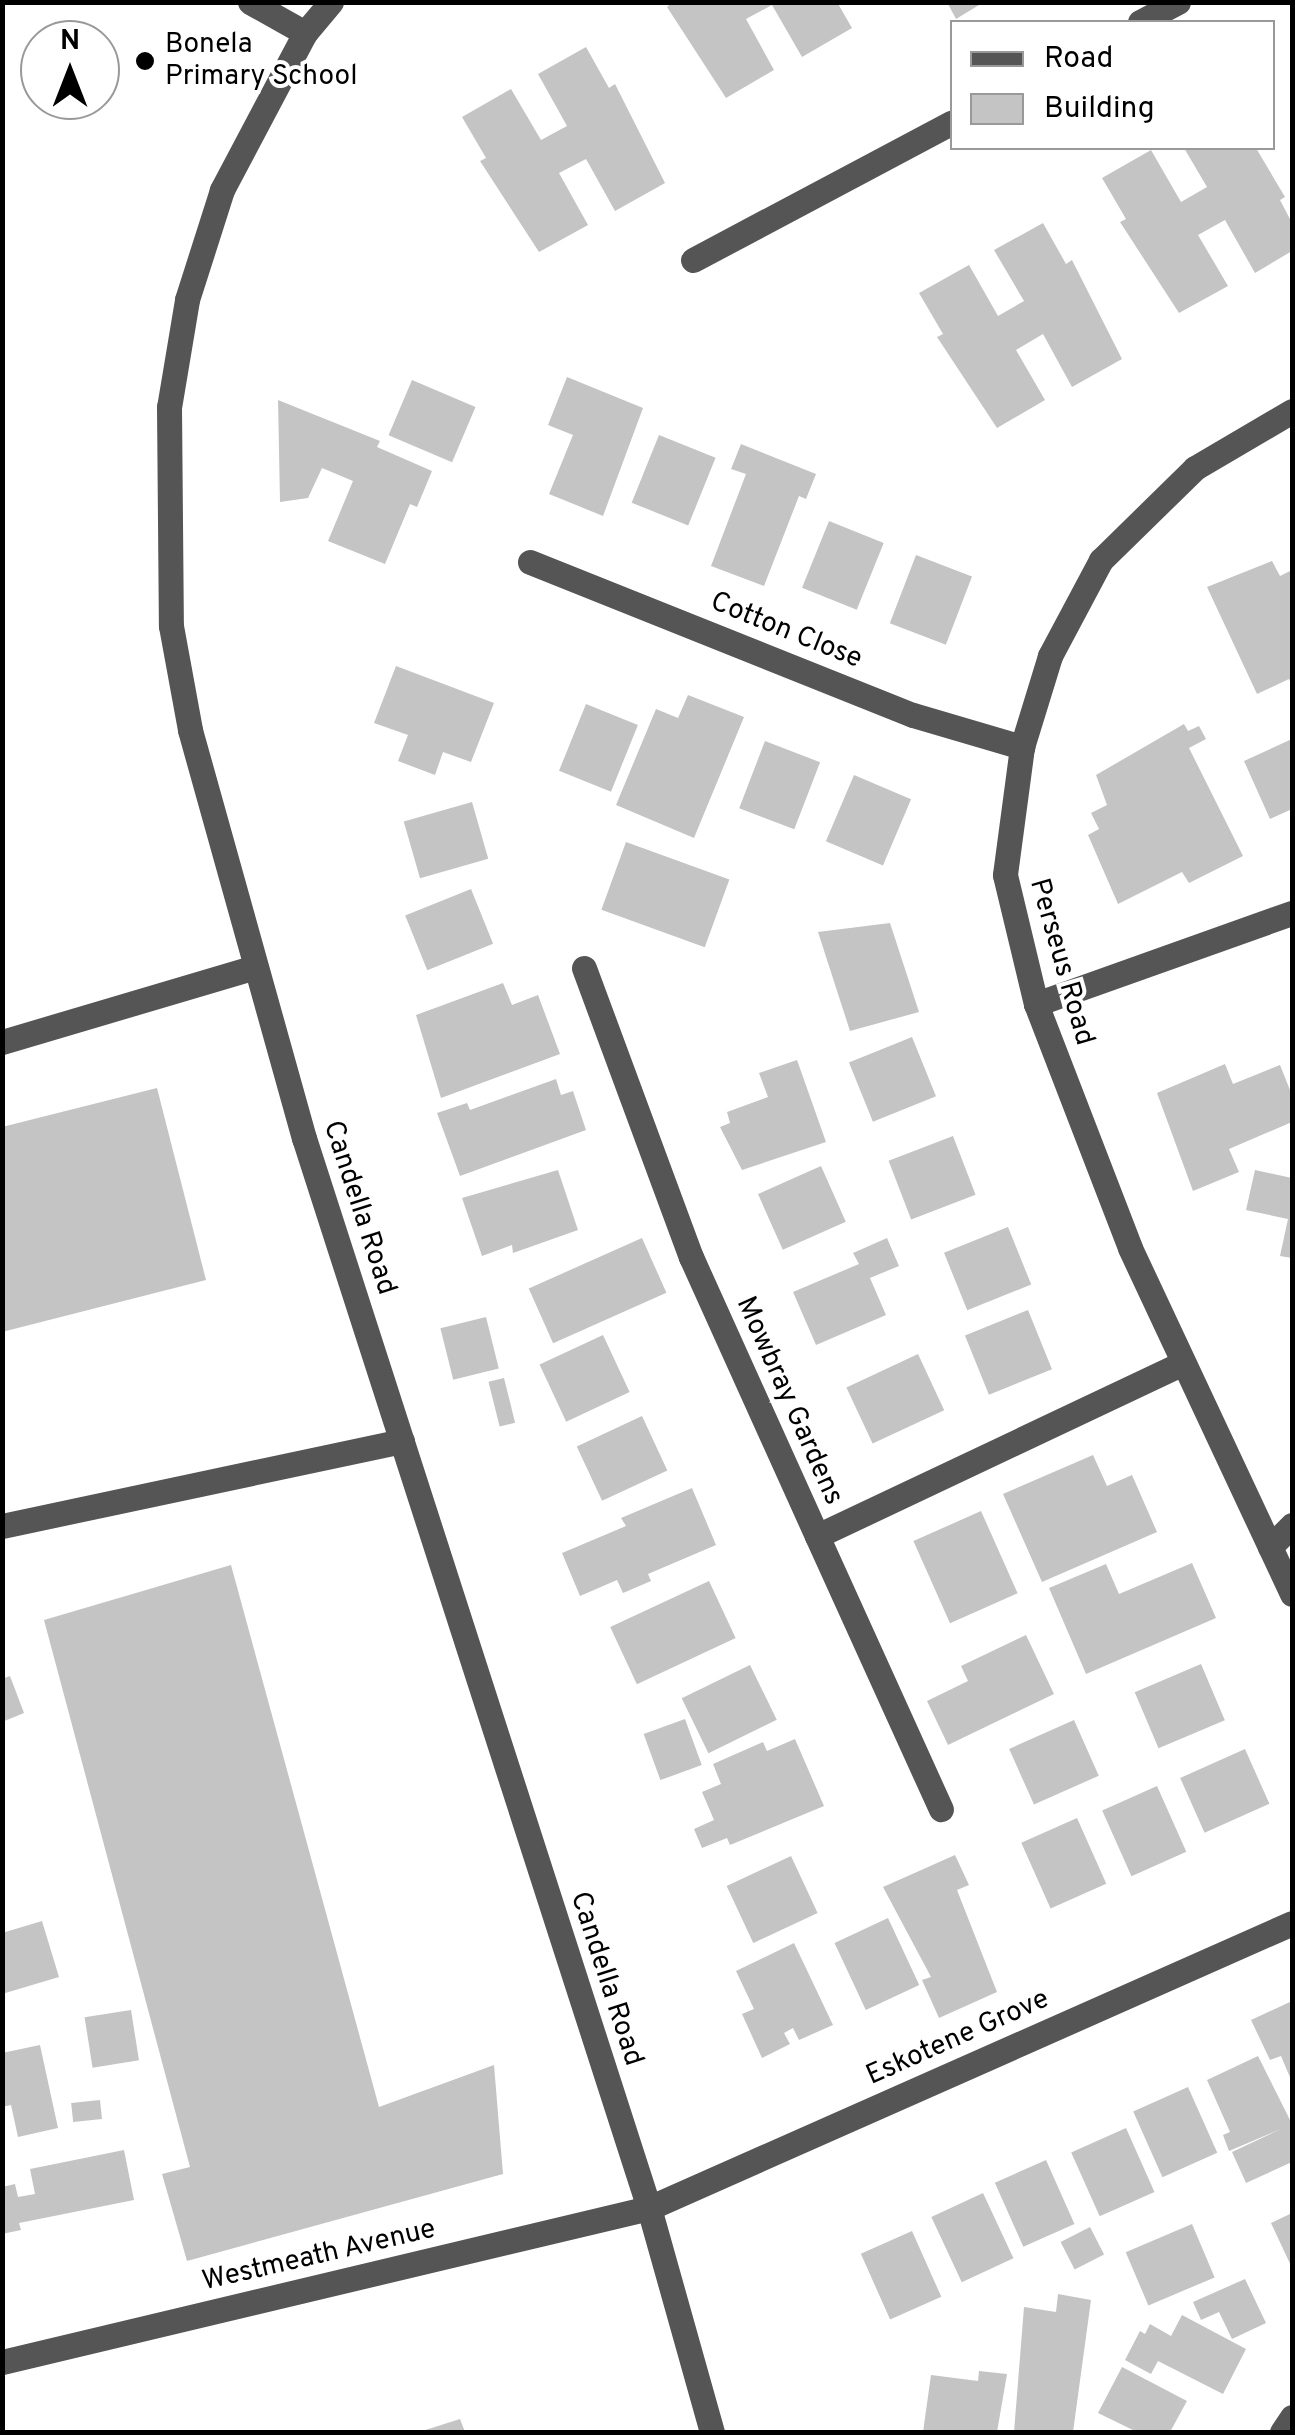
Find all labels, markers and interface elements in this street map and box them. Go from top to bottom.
north arrow [20,20,120,120]
legend [950,20,1275,150]
text: N [60,24,80,60]
place label: Bonela Primary School [165,28,357,94]
text: Road [1044,41,1113,78]
marker: Bonela Primary School [134,50,156,72]
text: Building [1044,91,1155,128]
street label: Cotton Close [705,585,867,677]
street label: Perseus Road [1021,875,1101,1049]
street label: Candella Road [315,1117,403,1299]
street label: Mowbray Gardens [728,1292,850,1510]
street label: Candella Road [562,1888,650,2070]
street label: Eskotene Grove [861,1983,1055,2093]
street label: Westmeath Avenue [199,2213,439,2299]

